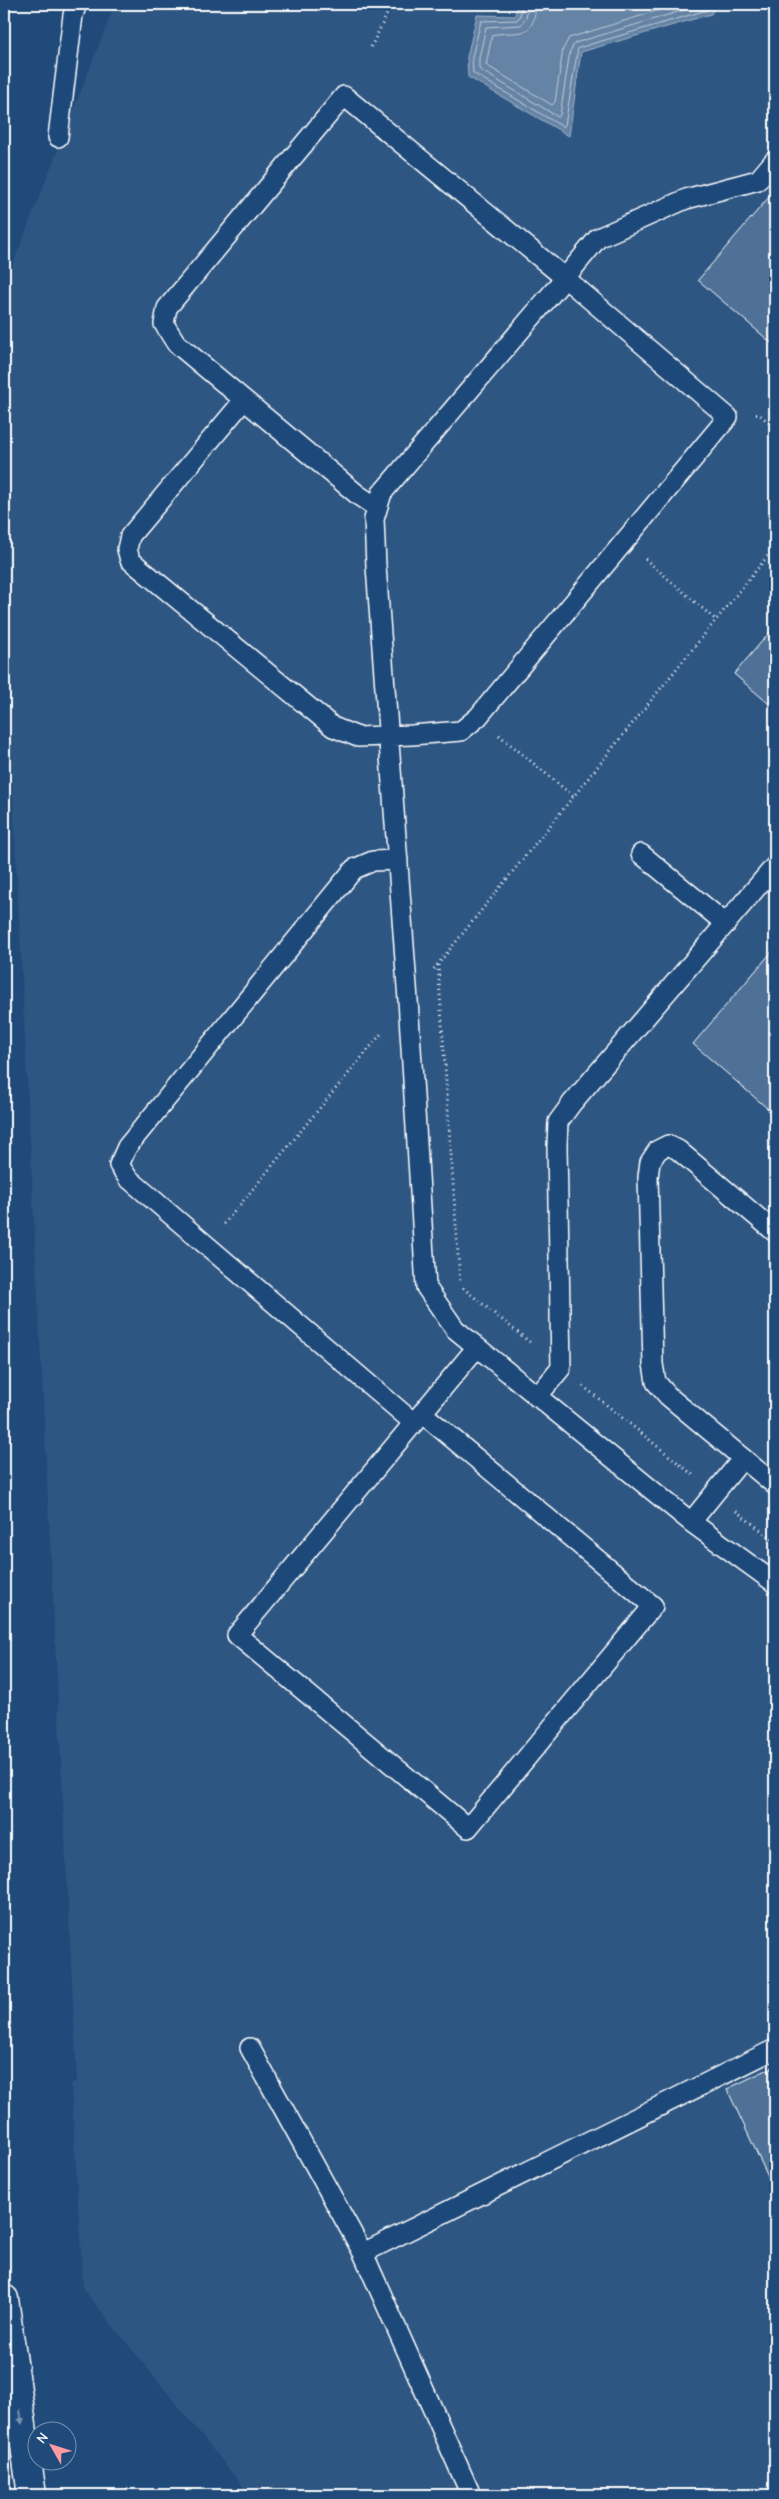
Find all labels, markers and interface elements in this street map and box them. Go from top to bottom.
one-way arrow [17,2409,25,2425]
north arrow [28,2422,78,2472]
text: N [33,2429,52,2447]

